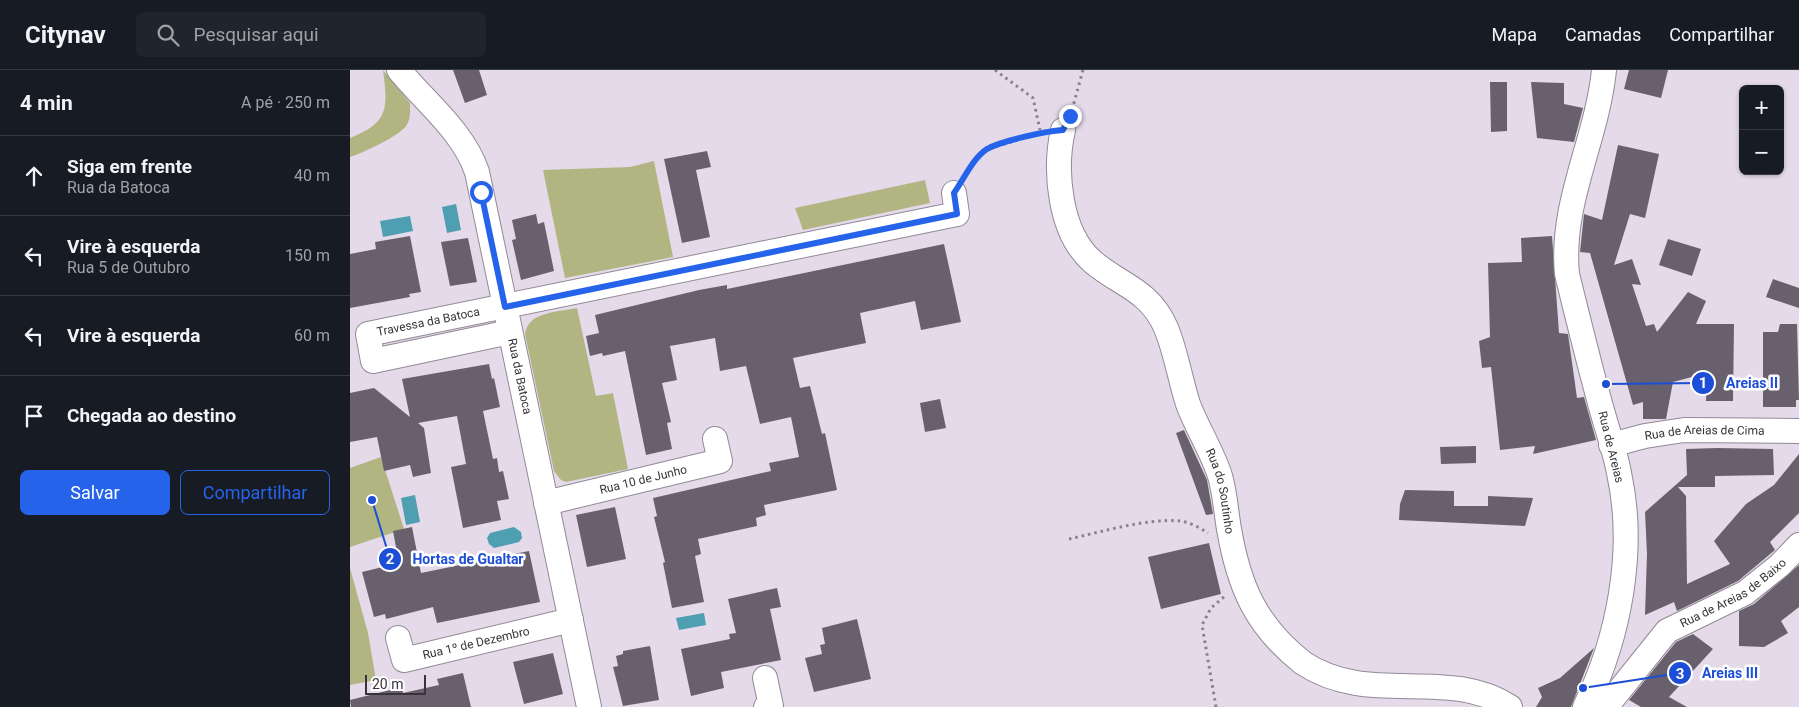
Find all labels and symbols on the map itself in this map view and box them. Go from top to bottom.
route end [1059,105,1082,128]
route start [470,181,493,204]
street label: Travessa da Batoca [375,304,481,339]
street label: Rua da Batoca [505,337,535,416]
callout: Areias II [1691,369,1788,398]
text: 1 [1699,374,1707,392]
text: Areias II [1726,375,1778,391]
street label: Rua de Areias [1595,410,1627,484]
street label: Rua de Areias de Cima [1644,423,1765,443]
street label: Rua do Soutinho [1203,446,1237,535]
street label: Rua 10 de Junho [598,462,689,497]
callout: Hortas de Gualtar [377,545,533,574]
text: 2 [386,550,395,568]
text: Hortas de Gualtar [412,551,524,567]
street label: Rua de Areias de Baixo [1678,556,1789,631]
street label: Rua 1º de Dezembro [421,624,531,662]
callout: Areias III [1667,659,1768,688]
text: 3 [1676,665,1684,683]
text: Areias III [1702,665,1758,681]
scale bar [365,672,426,695]

